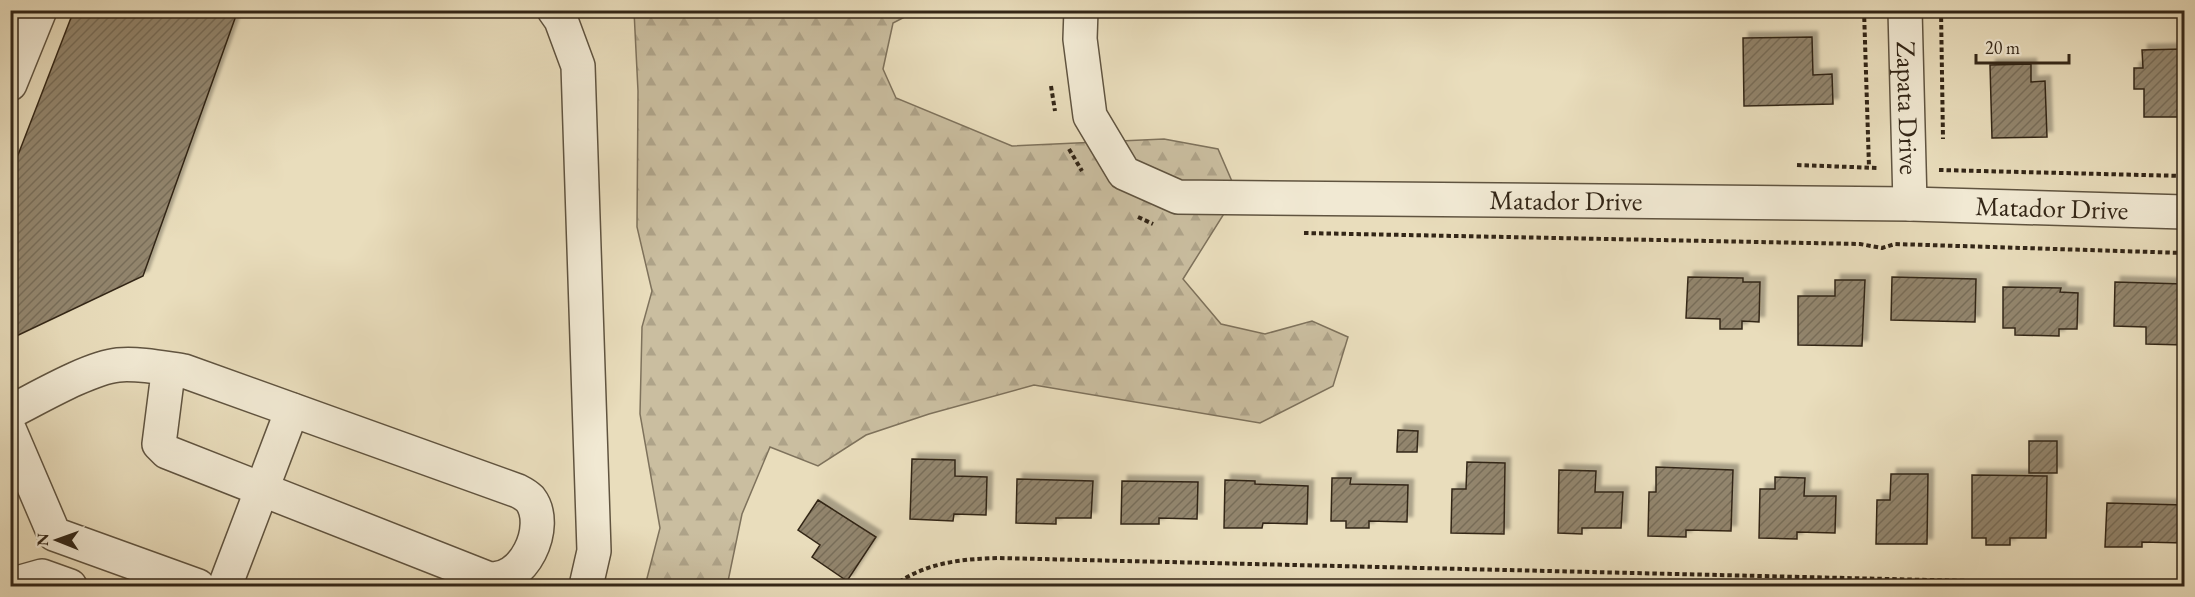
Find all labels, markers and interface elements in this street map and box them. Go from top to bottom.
scale bar [1976,27,2069,65]
text: 20 m [1985,36,2020,59]
street label: Zapata Drive [1889,41,1927,175]
street label: Matador Drive [1489,182,1643,218]
street label: Matador Drive [1975,188,2129,227]
north arrow [27,510,87,570]
text: N [32,533,53,546]

